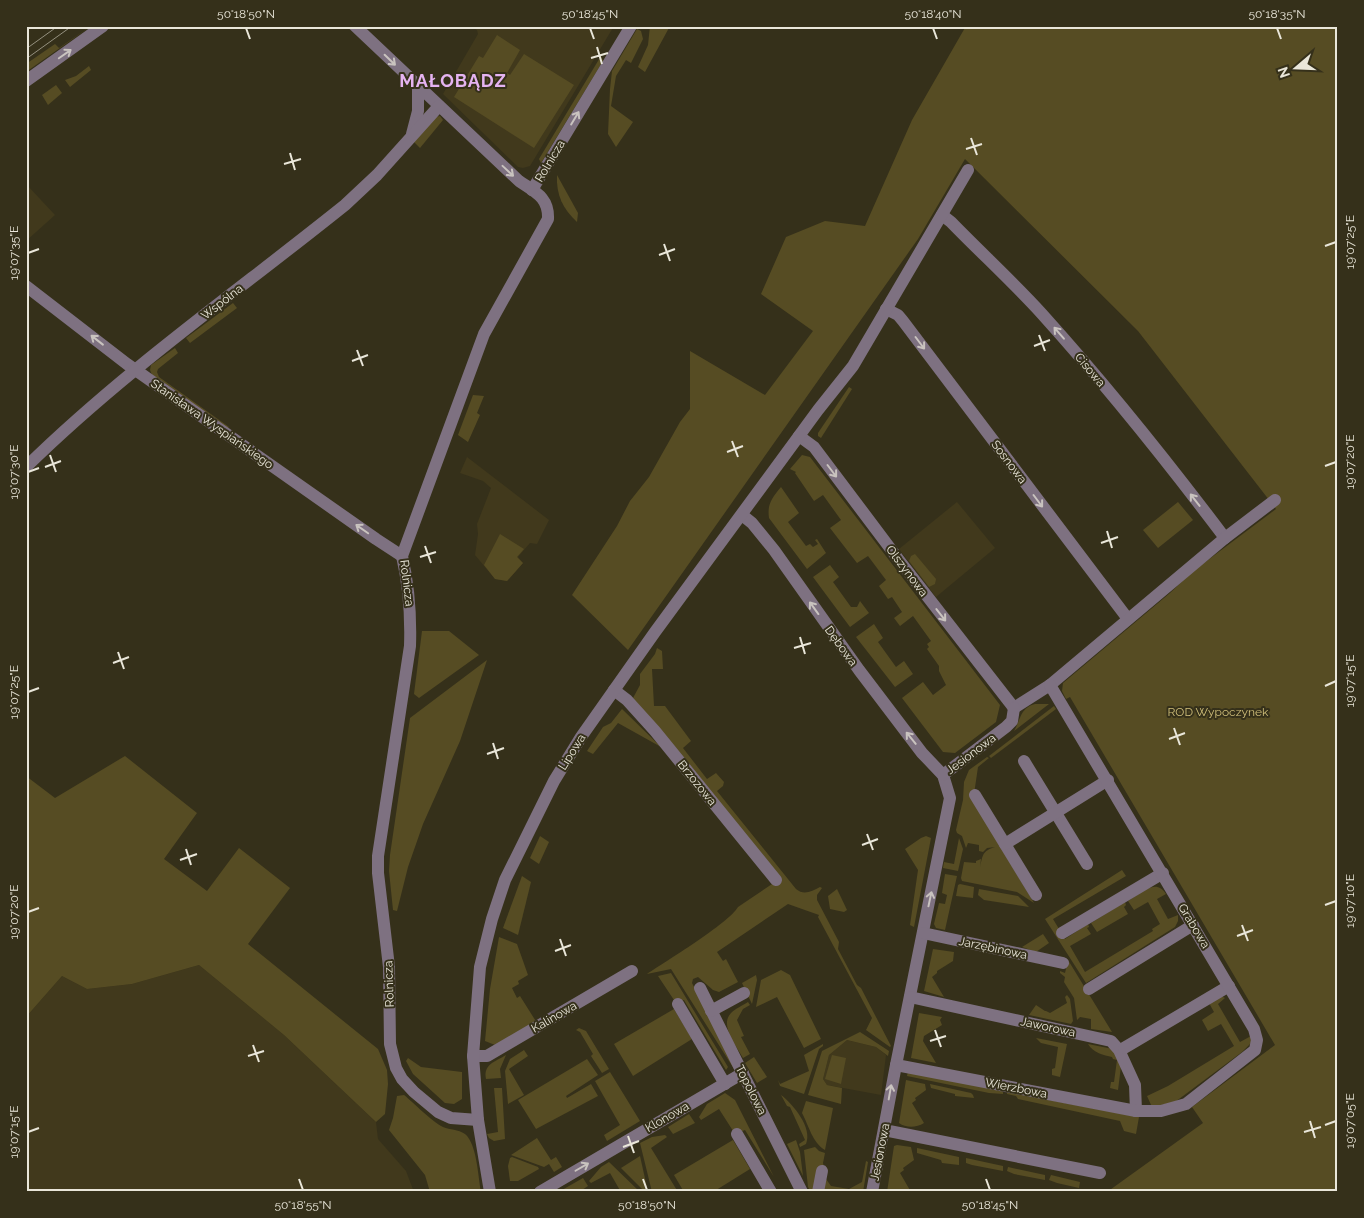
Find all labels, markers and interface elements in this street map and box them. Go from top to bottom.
text: 50°18'50"N [217,7,275,21]
text: 50°18'45"N [562,7,618,21]
text: 50°18'40"N [904,7,962,21]
text: 50°18'35"N [1248,7,1306,21]
north arrow [1272,42,1322,92]
one-way arrow [58,49,72,59]
one-way arrow [384,54,396,66]
text: N [1274,65,1293,80]
district label: MAŁOBĄDZ [399,70,507,91]
one-way arrow [571,111,581,126]
street label: Rolnicza [532,137,568,185]
one-way arrow [502,165,515,177]
text: 19°07'25"E [1343,215,1357,269]
text: 19°07'35"E [7,226,21,280]
street label: Wspólna [198,281,246,323]
one-way arrow [1053,327,1065,340]
one-way arrow [91,334,104,345]
one-way arrow [915,336,925,350]
street label: Cisowa [1072,350,1108,390]
street label: Stanisława Wyspiańskiego [148,376,276,472]
text: 19°07'20"E [1343,434,1357,490]
street label: Sosnowa [988,438,1030,486]
text: 19°07'30"E [7,444,21,500]
one-way arrow [827,464,837,478]
one-way arrow [1033,494,1043,508]
one-way arrow [1189,494,1200,507]
one-way arrow [355,524,369,534]
street label: Olszynowa [883,543,931,599]
street label: Rolnicza [397,559,417,607]
one-way arrow [809,601,819,615]
one-way arrow [935,608,946,621]
street label: Dębowa [822,623,860,669]
text: 19°07'15"E [1343,654,1357,708]
text: 19°07'25"E [7,665,21,719]
park label: ROD Wypoczynek [1168,705,1269,719]
street label: Lipowa [555,731,589,773]
street label: Jesionowa [943,731,999,777]
one-way arrow [905,732,916,745]
street label: Brzozowa [675,758,719,808]
text: 19°07'10"E [1343,874,1357,928]
text: 19°07'20"E [7,884,21,940]
one-way arrow [926,891,935,907]
street label: Grabowa [1175,901,1213,951]
street label: Jarzębinowa [958,934,1028,962]
street label: Rolnicza [381,960,397,1008]
street label: Kalinowa [529,998,579,1036]
street label: Jaworowa [1019,1014,1077,1040]
street label: Topolowa [733,1063,769,1117]
street label: Wierzbowa [984,1075,1048,1101]
one-way arrow [886,1085,896,1101]
text: 19°07'05"E [1343,1093,1357,1149]
street label: Klonowa [643,1099,691,1135]
text: 19°07'15"E [7,1105,21,1159]
street label: Jesionowa [868,1122,892,1182]
one-way arrow [574,1162,588,1172]
text: 50°18'55"N [274,1198,332,1212]
text: 50°18'50"N [618,1198,676,1212]
text: 50°18'45"N [962,1198,1018,1212]

